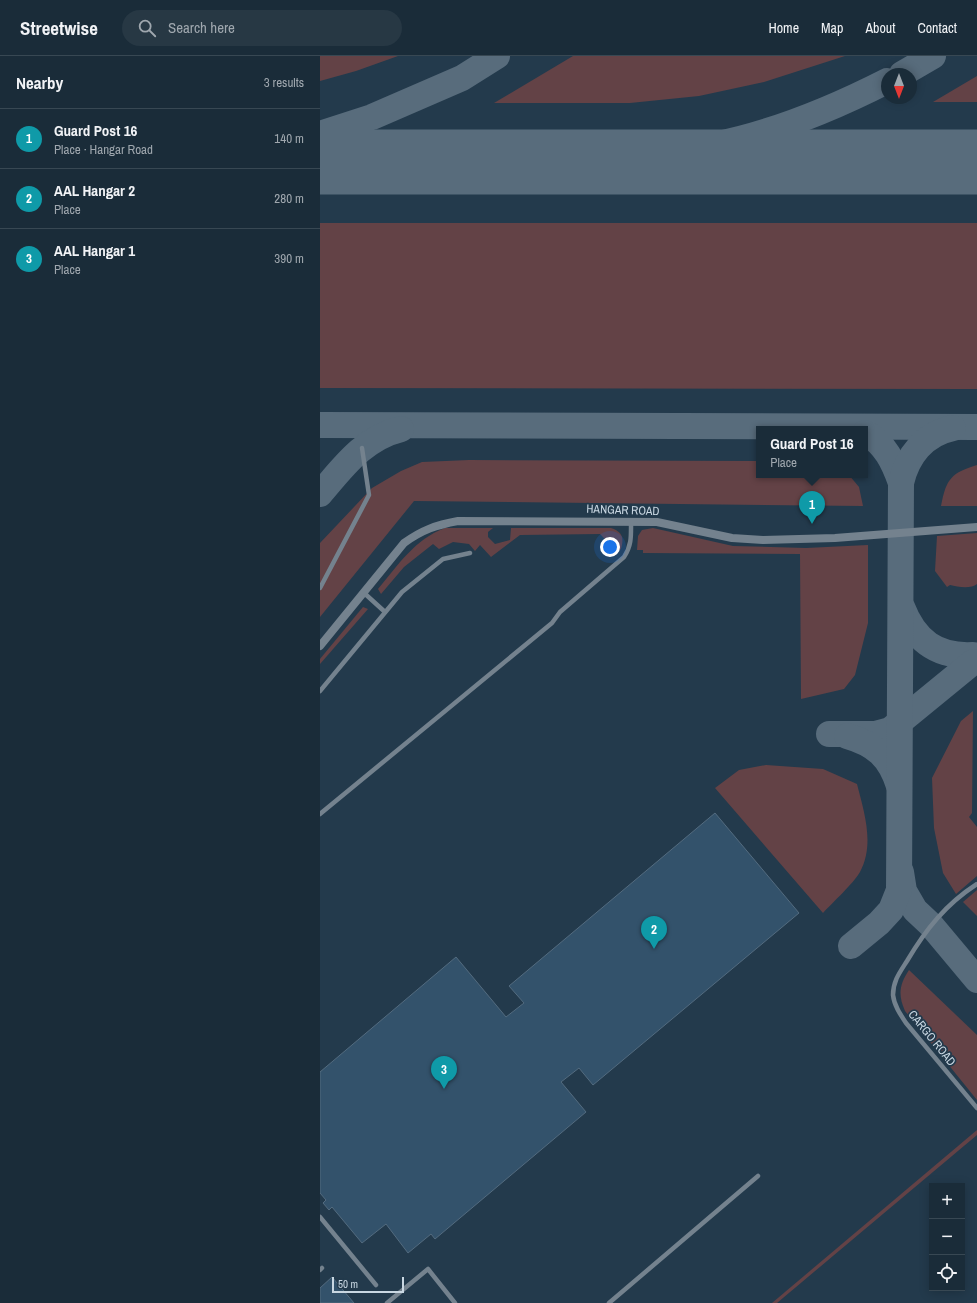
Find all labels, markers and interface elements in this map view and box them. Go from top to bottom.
search box [122,10,402,46]
text: Streetwise [20,15,98,41]
icon: search [136,17,158,39]
text: Search here [168,17,235,38]
text: Home [768,19,799,37]
text: Map [821,19,843,37]
text: About [865,19,895,37]
text: Contact [917,19,957,37]
north arrow [881,68,917,104]
text: Nearby [16,71,63,94]
text: 3 results [264,74,304,91]
text: Guard Post 16 [54,120,137,141]
text: 1 [26,130,32,147]
text: 140 m [274,130,304,147]
text: Place · Hangar Road [54,141,153,158]
text: AAL Hangar 2 [54,180,135,201]
text: 2 [26,190,32,207]
text: 280 m [274,190,304,207]
text: Place [54,201,81,218]
text: AAL Hangar 1 [54,240,135,261]
text: 3 [26,250,32,267]
text: 390 m [274,250,304,267]
text: Place [54,261,81,278]
popup [756,426,868,478]
text: Guard Post 16 [770,433,854,454]
text: Place [770,454,797,471]
pin: 1 [799,491,825,524]
street label: HANGAR ROAD [586,501,660,519]
your location [600,537,620,557]
pin: 2 [641,916,667,949]
street label: CARGO ROAD [905,1007,959,1069]
pin: 3 [431,1056,457,1089]
map controls [929,1183,965,1291]
button: + [929,1183,965,1219]
button: − [929,1219,965,1255]
button: locate [929,1255,965,1291]
scale bar [332,1275,404,1294]
text: 50 m [338,1277,358,1291]

